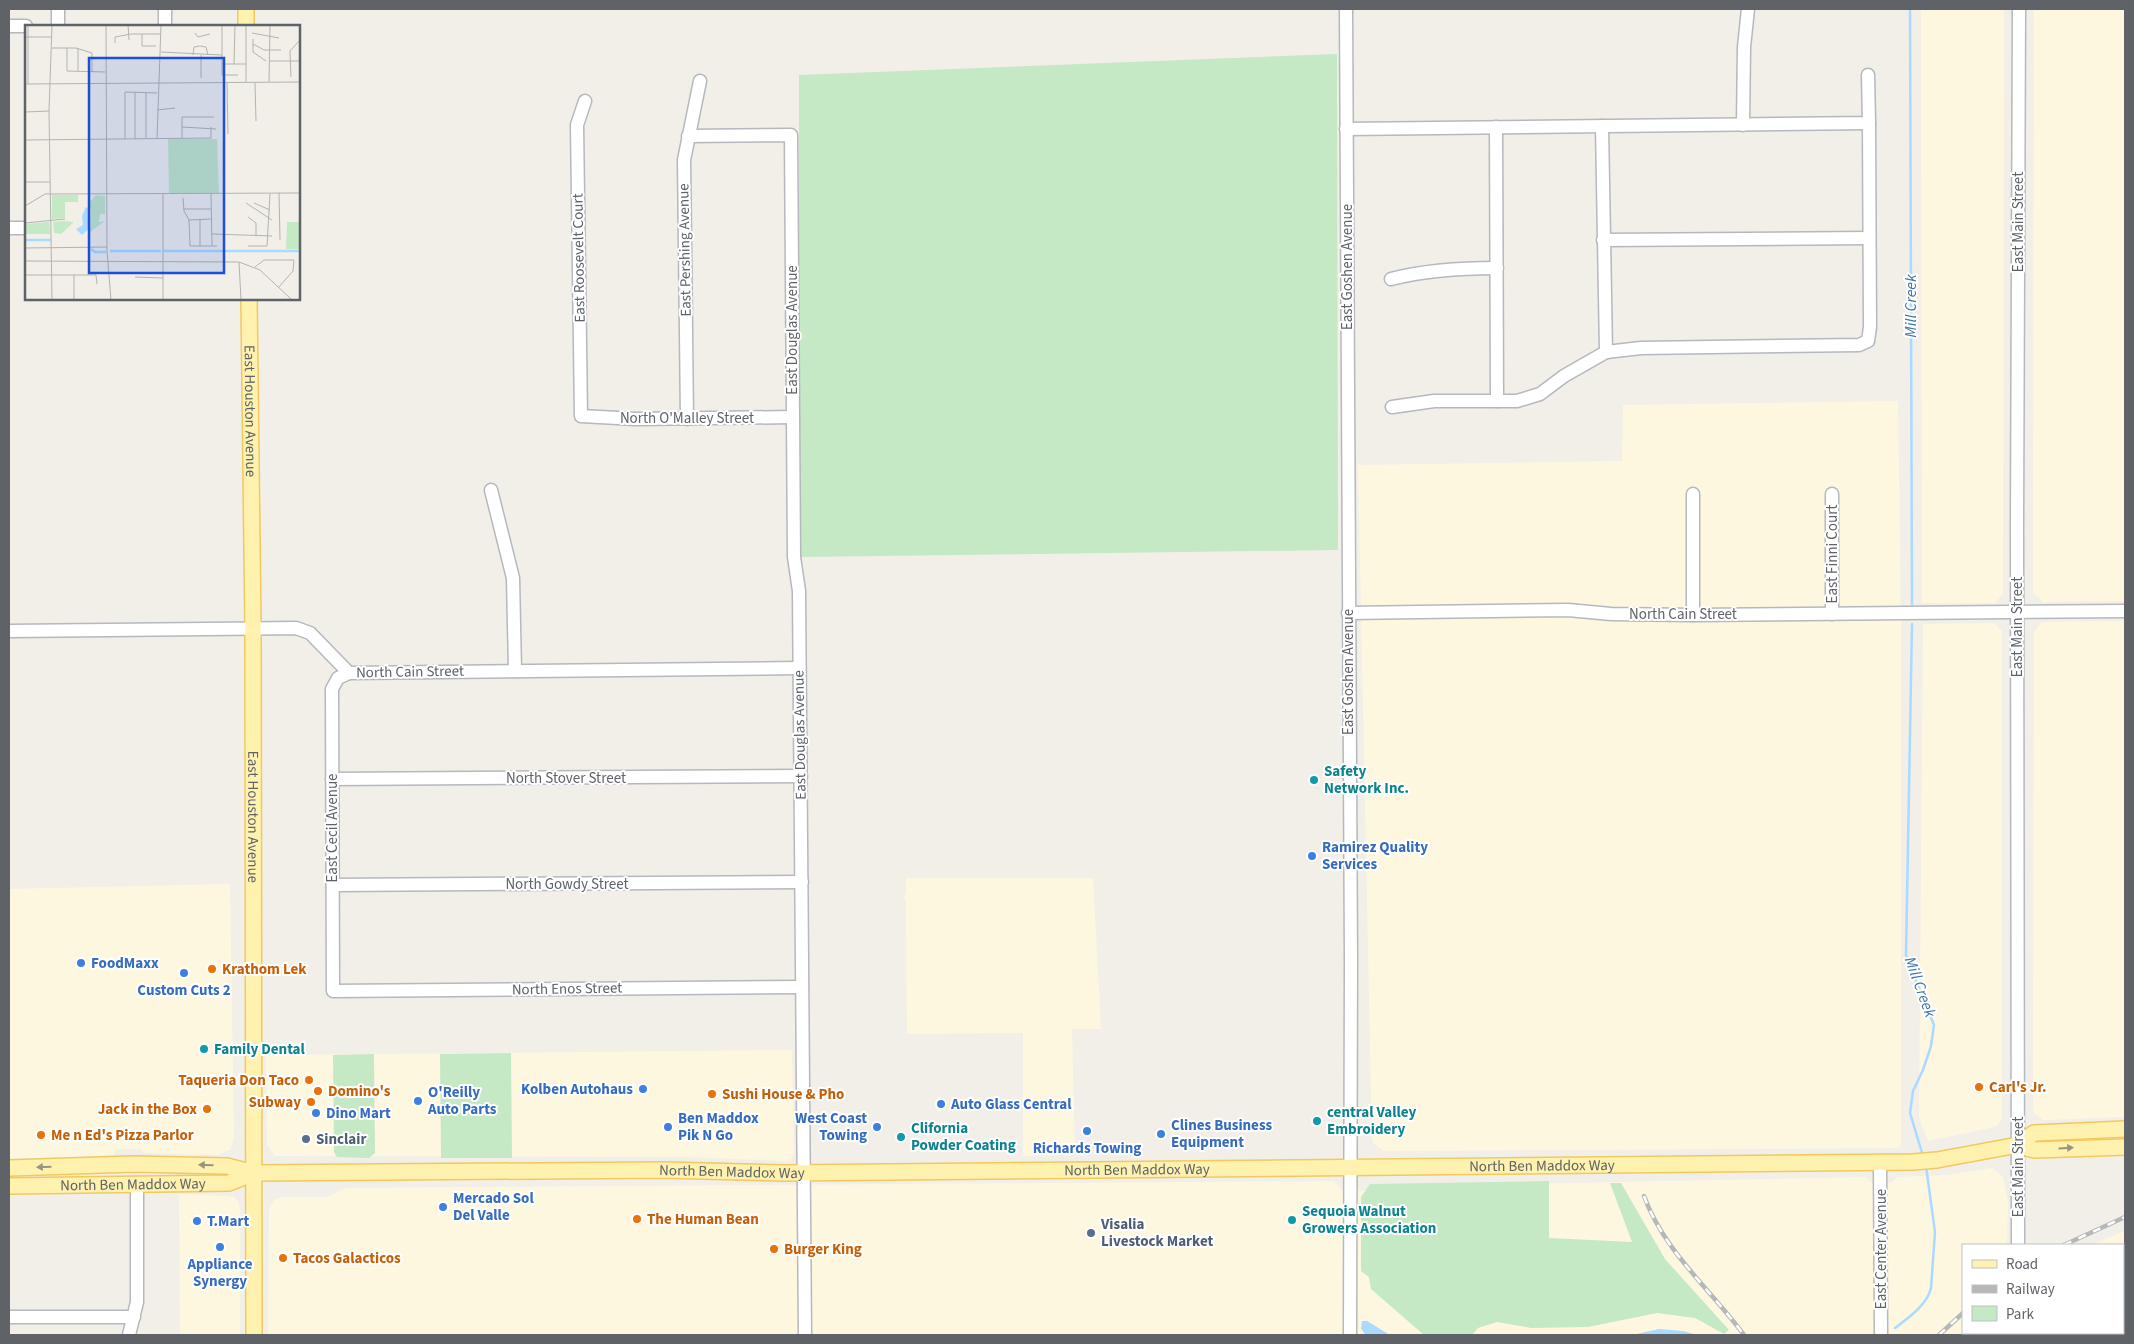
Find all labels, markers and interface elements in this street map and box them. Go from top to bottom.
inset map [25,25,300,300]
street label: East Main Street [2008,172,2029,272]
street label: East Pershing Avenue [673,183,697,317]
street label: East Roosevelt Court [567,193,591,323]
street label: East Goshen Avenue [1337,204,1358,330]
street label: East Douglas Avenue [782,265,803,395]
water label: Mill Creek [1900,274,1922,338]
street label: East Houston Avenue [239,345,262,477]
street label: North O'Malley Street [620,408,754,429]
street label: East Finni Court [1822,505,1843,603]
street label: East Main Street [2007,577,2028,677]
street label: North Cain Street [1629,604,1737,625]
street label: East Goshen Avenue [1338,609,1359,735]
street label: North Cain Street [356,661,464,683]
street label: East Douglas Avenue [788,670,812,800]
street label: East Houston Avenue [243,751,264,883]
place label: Safety Network Inc. [1324,761,1409,799]
street label: North Stover Street [506,768,626,789]
street label: East Cecil Avenue [322,773,343,883]
marker: Safety Network Inc. [1308,774,1320,786]
place label: Ramirez Quality Services [1322,837,1428,875]
marker: Ramirez Quality Services [1306,850,1318,862]
street label: North Gowdy Street [505,874,629,895]
place label: FoodMaxx [91,953,159,974]
water label: Mill Creek [1899,953,1941,1021]
marker: FoodMaxx [75,957,87,969]
place label: Krathom Lek [222,959,307,980]
marker: Krathom Lek [206,963,218,975]
marker: Custom Cuts 2 [178,967,190,979]
street label: North Enos Street [512,978,622,1000]
place label: Custom Cuts 2 [137,980,231,1001]
place label: Family Dental [214,1039,306,1060]
marker: Family Dental [198,1043,210,1055]
place label: Taqueria Don Taco [178,1070,299,1091]
marker: Taqueria Don Taco [303,1074,315,1086]
place label: Carl's Jr. [1989,1077,2047,1098]
place label: Kolben Autohaus [521,1079,633,1100]
place label: Domino's [328,1081,391,1102]
marker: Carl's Jr. [1973,1081,1985,1093]
place label: O'Reilly Auto Parts [427,1082,497,1120]
marker: Kolben Autohaus [637,1083,649,1095]
place label: Sushi House & Pho [722,1084,844,1105]
marker: Domino's [312,1085,324,1097]
marker: Sushi House & Pho [706,1088,718,1100]
place label: Subway [248,1092,301,1113]
place label: Auto Glass Central [950,1094,1072,1115]
marker: O'Reilly Auto Parts [412,1095,424,1107]
marker: Subway [305,1096,317,1108]
marker: Auto Glass Central [935,1098,947,1110]
place label: Jack in the Box [98,1099,197,1120]
place label: central Valley Embroidery [1327,1102,1416,1140]
marker: Jack in the Box [201,1103,213,1115]
place label: Dino Mart [326,1103,391,1124]
marker: Dino Mart [310,1107,322,1119]
place label: Ben Maddox Pik N Go [678,1108,759,1146]
place label: West Coast Towing [795,1108,867,1146]
place label: Clines Business Equipment [1171,1115,1273,1153]
marker: central Valley Embroidery [1311,1115,1323,1127]
street label: East Main Street [2008,1117,2029,1217]
place label: Clifornia Powder Coating [911,1118,1016,1156]
marker: Ben Maddox Pik N Go [662,1121,674,1133]
marker: West Coast Towing [871,1121,883,1133]
place label: Me n Ed's Pizza Parlor [51,1125,194,1146]
marker: Richards Towing [1081,1125,1093,1137]
marker: Clines Business Equipment [1155,1128,1167,1140]
marker: Me n Ed's Pizza Parlor [35,1129,47,1141]
place label: Sinclair [316,1129,366,1150]
marker: Clifornia Powder Coating [895,1131,907,1143]
marker: Sinclair [300,1133,312,1145]
place label: Richards Towing [1033,1138,1141,1159]
one-way arrow [2058,1143,2074,1151]
street label: North Ben Maddox Way [1469,1154,1615,1177]
street label: North Ben Maddox Way [1064,1158,1210,1181]
street label: North Ben Maddox Way [659,1159,805,1184]
one-way arrow [198,1161,214,1169]
one-way arrow [36,1163,52,1171]
street label: North Ben Maddox Way [60,1173,206,1196]
place label: Mercado Sol Del Valle [453,1188,534,1226]
street label: East Center Avenue [1871,1189,1892,1309]
marker: Mercado Sol Del Valle [437,1201,449,1213]
place label: Sequoia Walnut Growers Association [1302,1201,1436,1239]
place label: The Human Bean [647,1209,759,1230]
place label: T.Mart [207,1211,249,1232]
marker: The Human Bean [631,1213,643,1225]
place label: Visalia Livestock Market [1100,1214,1214,1252]
marker: Sequoia Walnut Growers Association [1286,1214,1298,1226]
marker: T.Mart [191,1215,203,1227]
marker: Visalia Livestock Market [1085,1227,1097,1239]
place label: Burger King [784,1239,862,1260]
marker: Appliance Synergy [214,1241,226,1253]
marker: Burger King [768,1243,780,1255]
legend [1962,1244,2124,1334]
place label: Tacos Galacticos [293,1248,401,1269]
marker: Tacos Galacticos [277,1252,289,1264]
place label: Appliance Synergy [186,1254,253,1292]
text: Road [2006,1254,2038,1275]
text: Railway [2006,1279,2055,1300]
text: Park [2006,1304,2035,1325]

